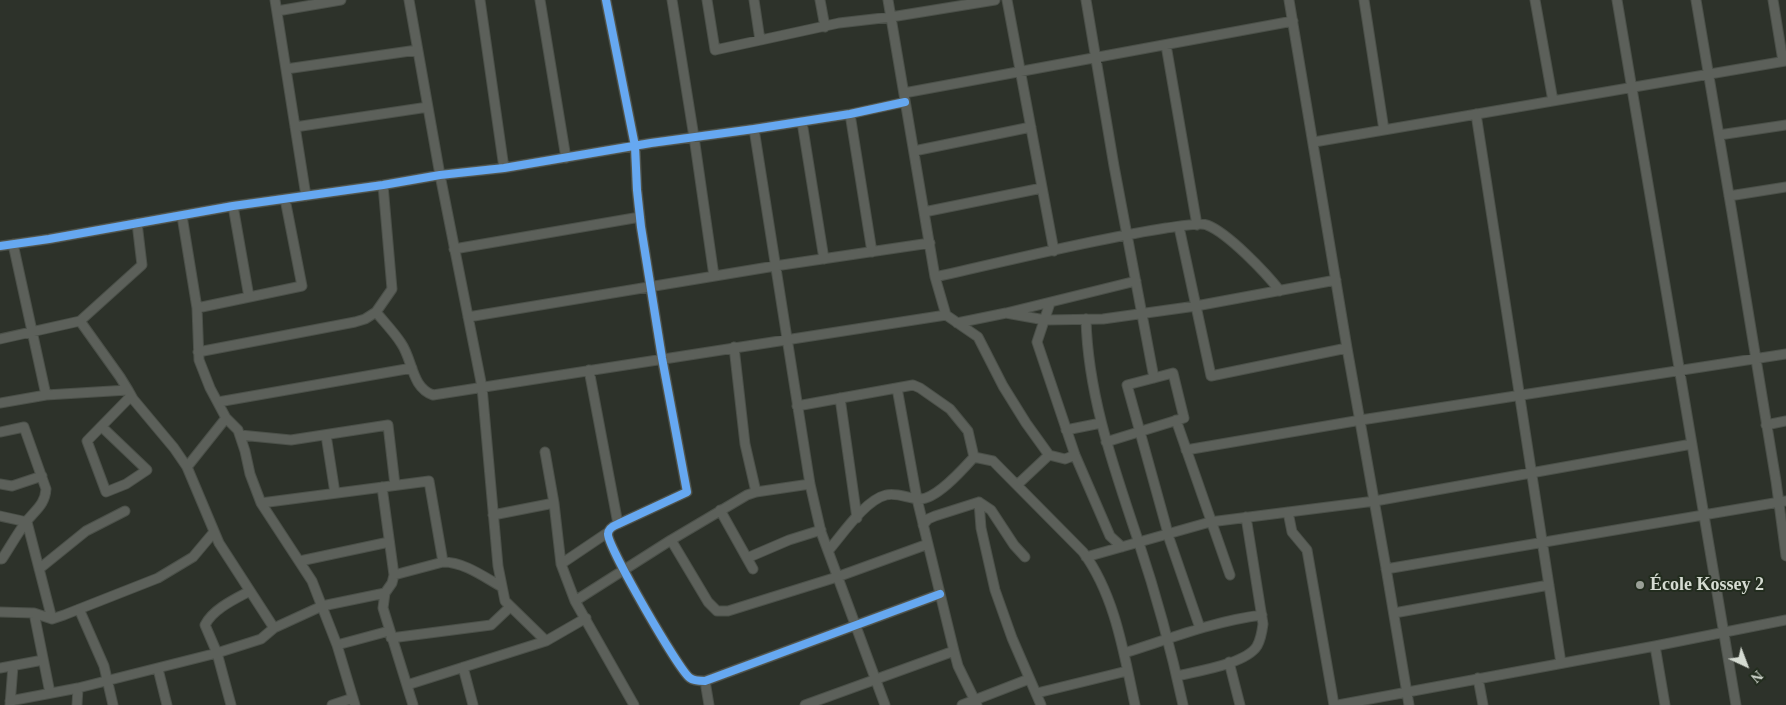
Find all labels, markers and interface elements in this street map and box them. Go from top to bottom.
place label: École Kossey 2 [1650,574,1764,596]
marker: École Kossey 2 [1634,579,1646,591]
north arrow [1721,640,1771,690]
text: N [1748,667,1765,685]

